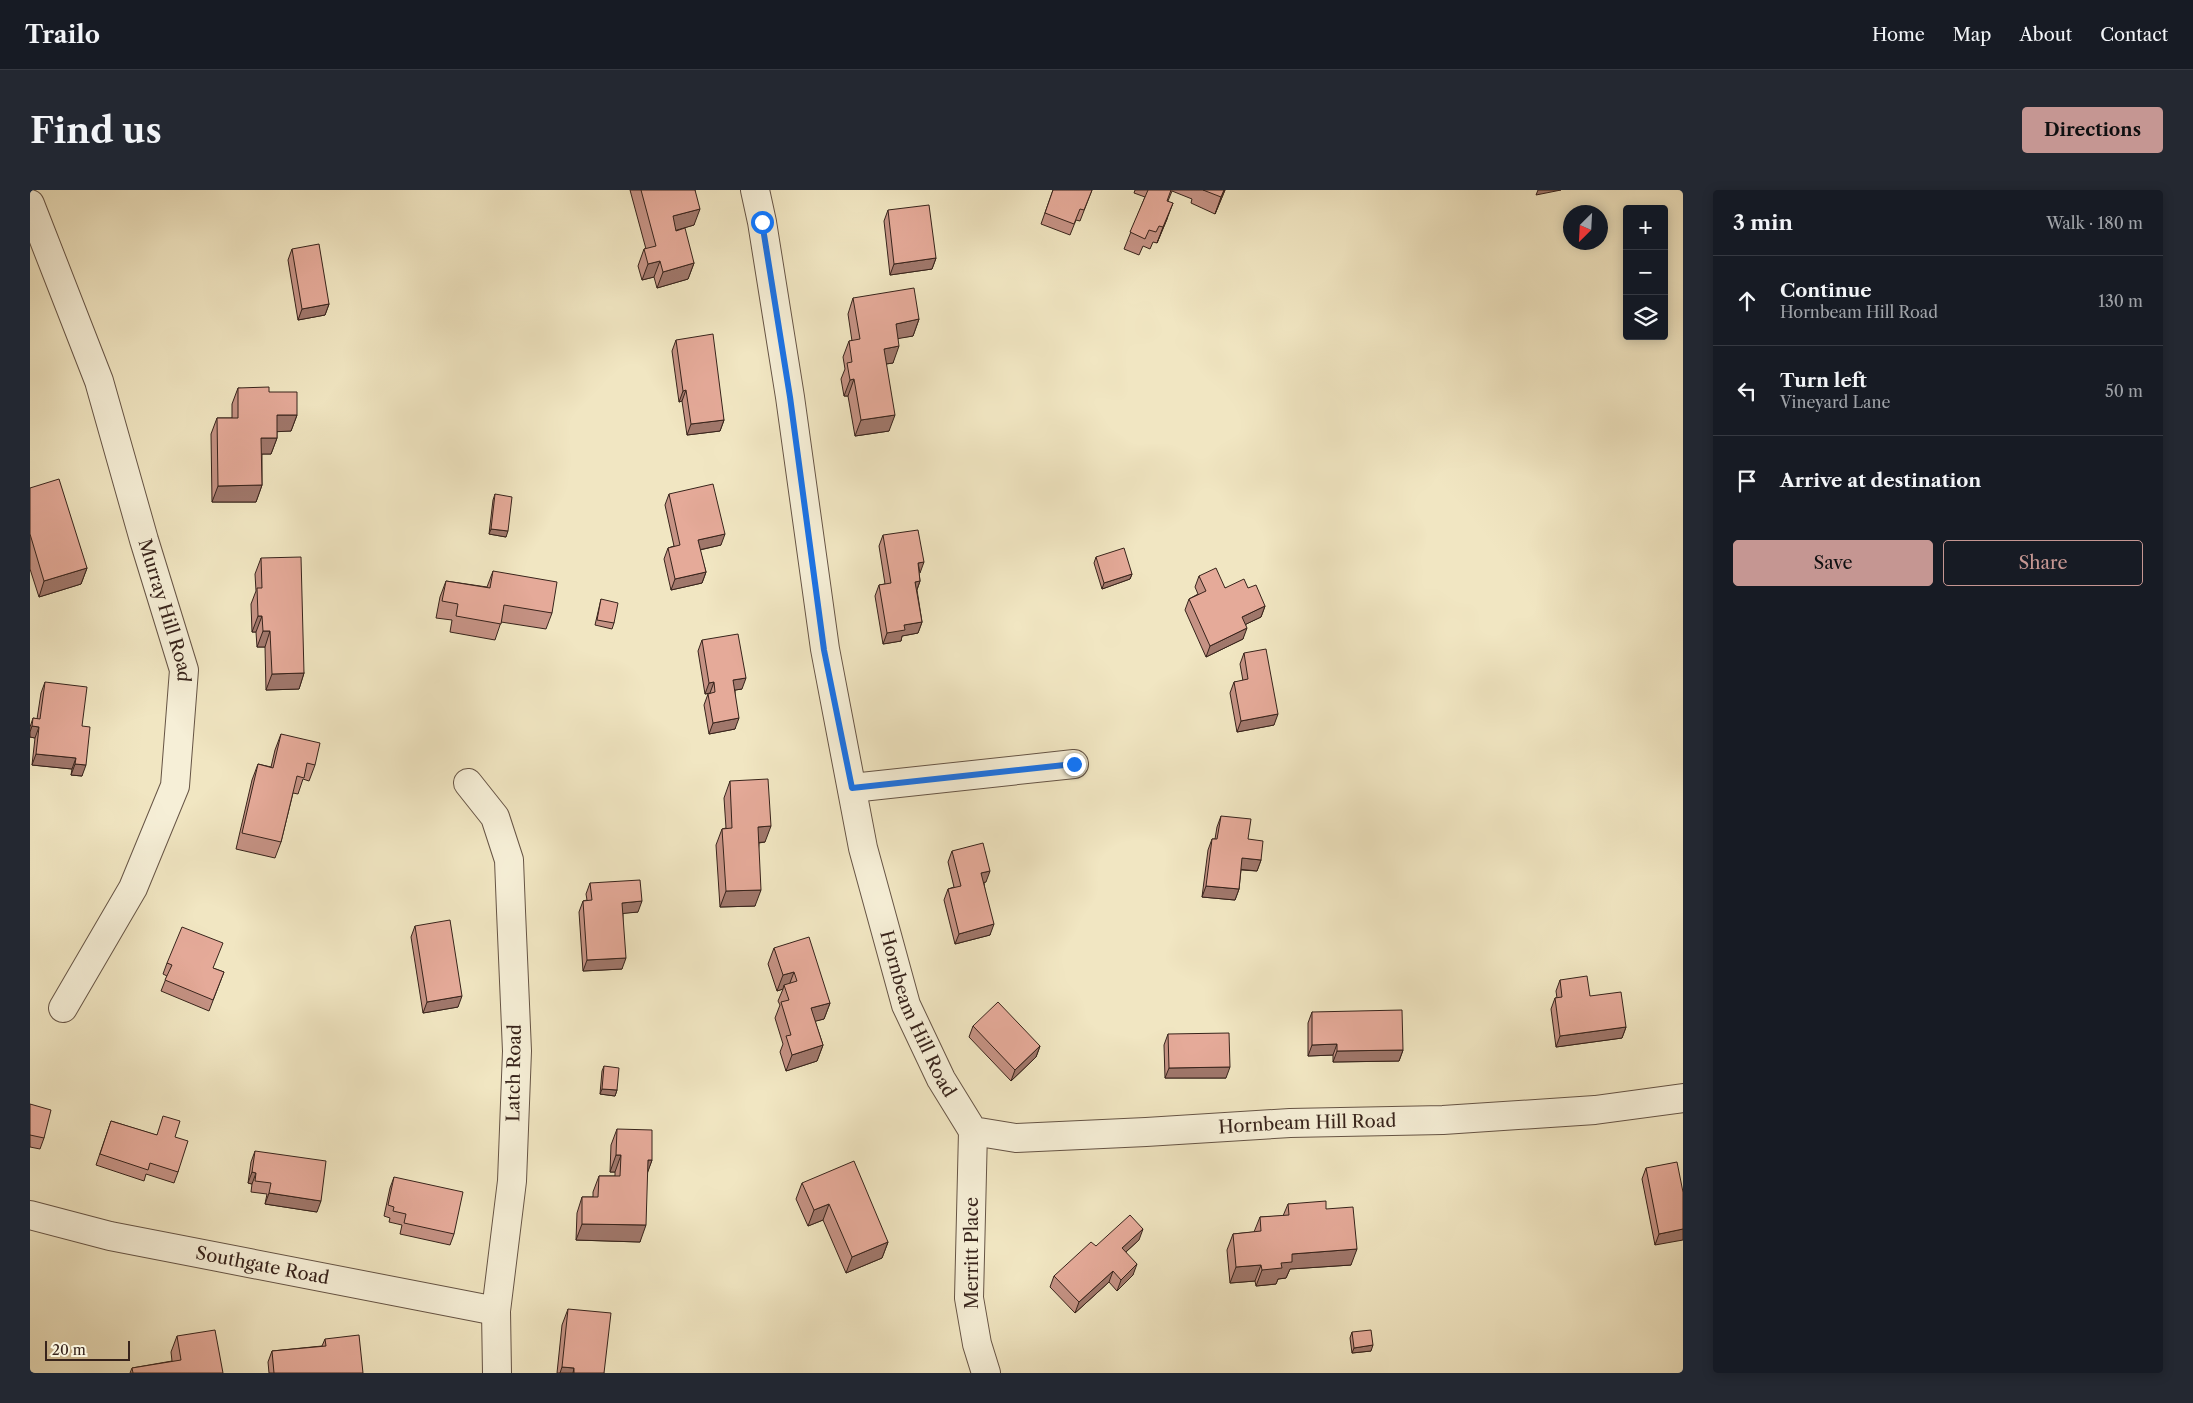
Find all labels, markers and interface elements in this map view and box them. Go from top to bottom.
text: Trailo [25,20,100,49]
text: Home [1872,24,1925,46]
text: Map [1953,24,1991,46]
text: About [2019,24,2072,46]
text: Contact [2100,24,2168,46]
button: Directions [2022,107,2163,153]
text: Find us [30,109,162,152]
north arrow [1563,205,1608,250]
map controls [1623,205,1668,340]
button: + [1623,205,1668,250]
text: 3 min [1733,210,1793,235]
route start [751,211,774,234]
text: Walk · 180 m [2046,213,2143,233]
button: − [1623,250,1668,295]
text: Continue [1780,279,1872,302]
icon: ahead [1733,287,1761,315]
text: 130 m [2098,291,2143,311]
button: layers [1623,295,1668,340]
text: Hornbeam Hill Road [1780,302,1938,322]
text: Turn left [1780,369,1867,392]
icon: left [1733,377,1761,405]
text: 50 m [2105,381,2143,401]
text: Vineyard Lane [1780,392,1890,412]
icon: arrive [1733,467,1761,495]
text: Arrive at destination [1780,469,1981,492]
street label: Murray Hill Road [133,536,195,683]
button: Save [1733,540,1933,586]
button: Share [1943,540,2143,586]
route end [1063,753,1086,776]
street label: Hornbeam Hill Road [875,928,961,1101]
street label: Latch Road [502,1024,526,1122]
street label: Hornbeam Hill Road [1218,1110,1397,1138]
street label: Merritt Place [961,1197,983,1309]
street label: Southgate Road [194,1242,331,1289]
scale bar [45,1338,130,1361]
text: 20 m [52,1341,86,1359]

